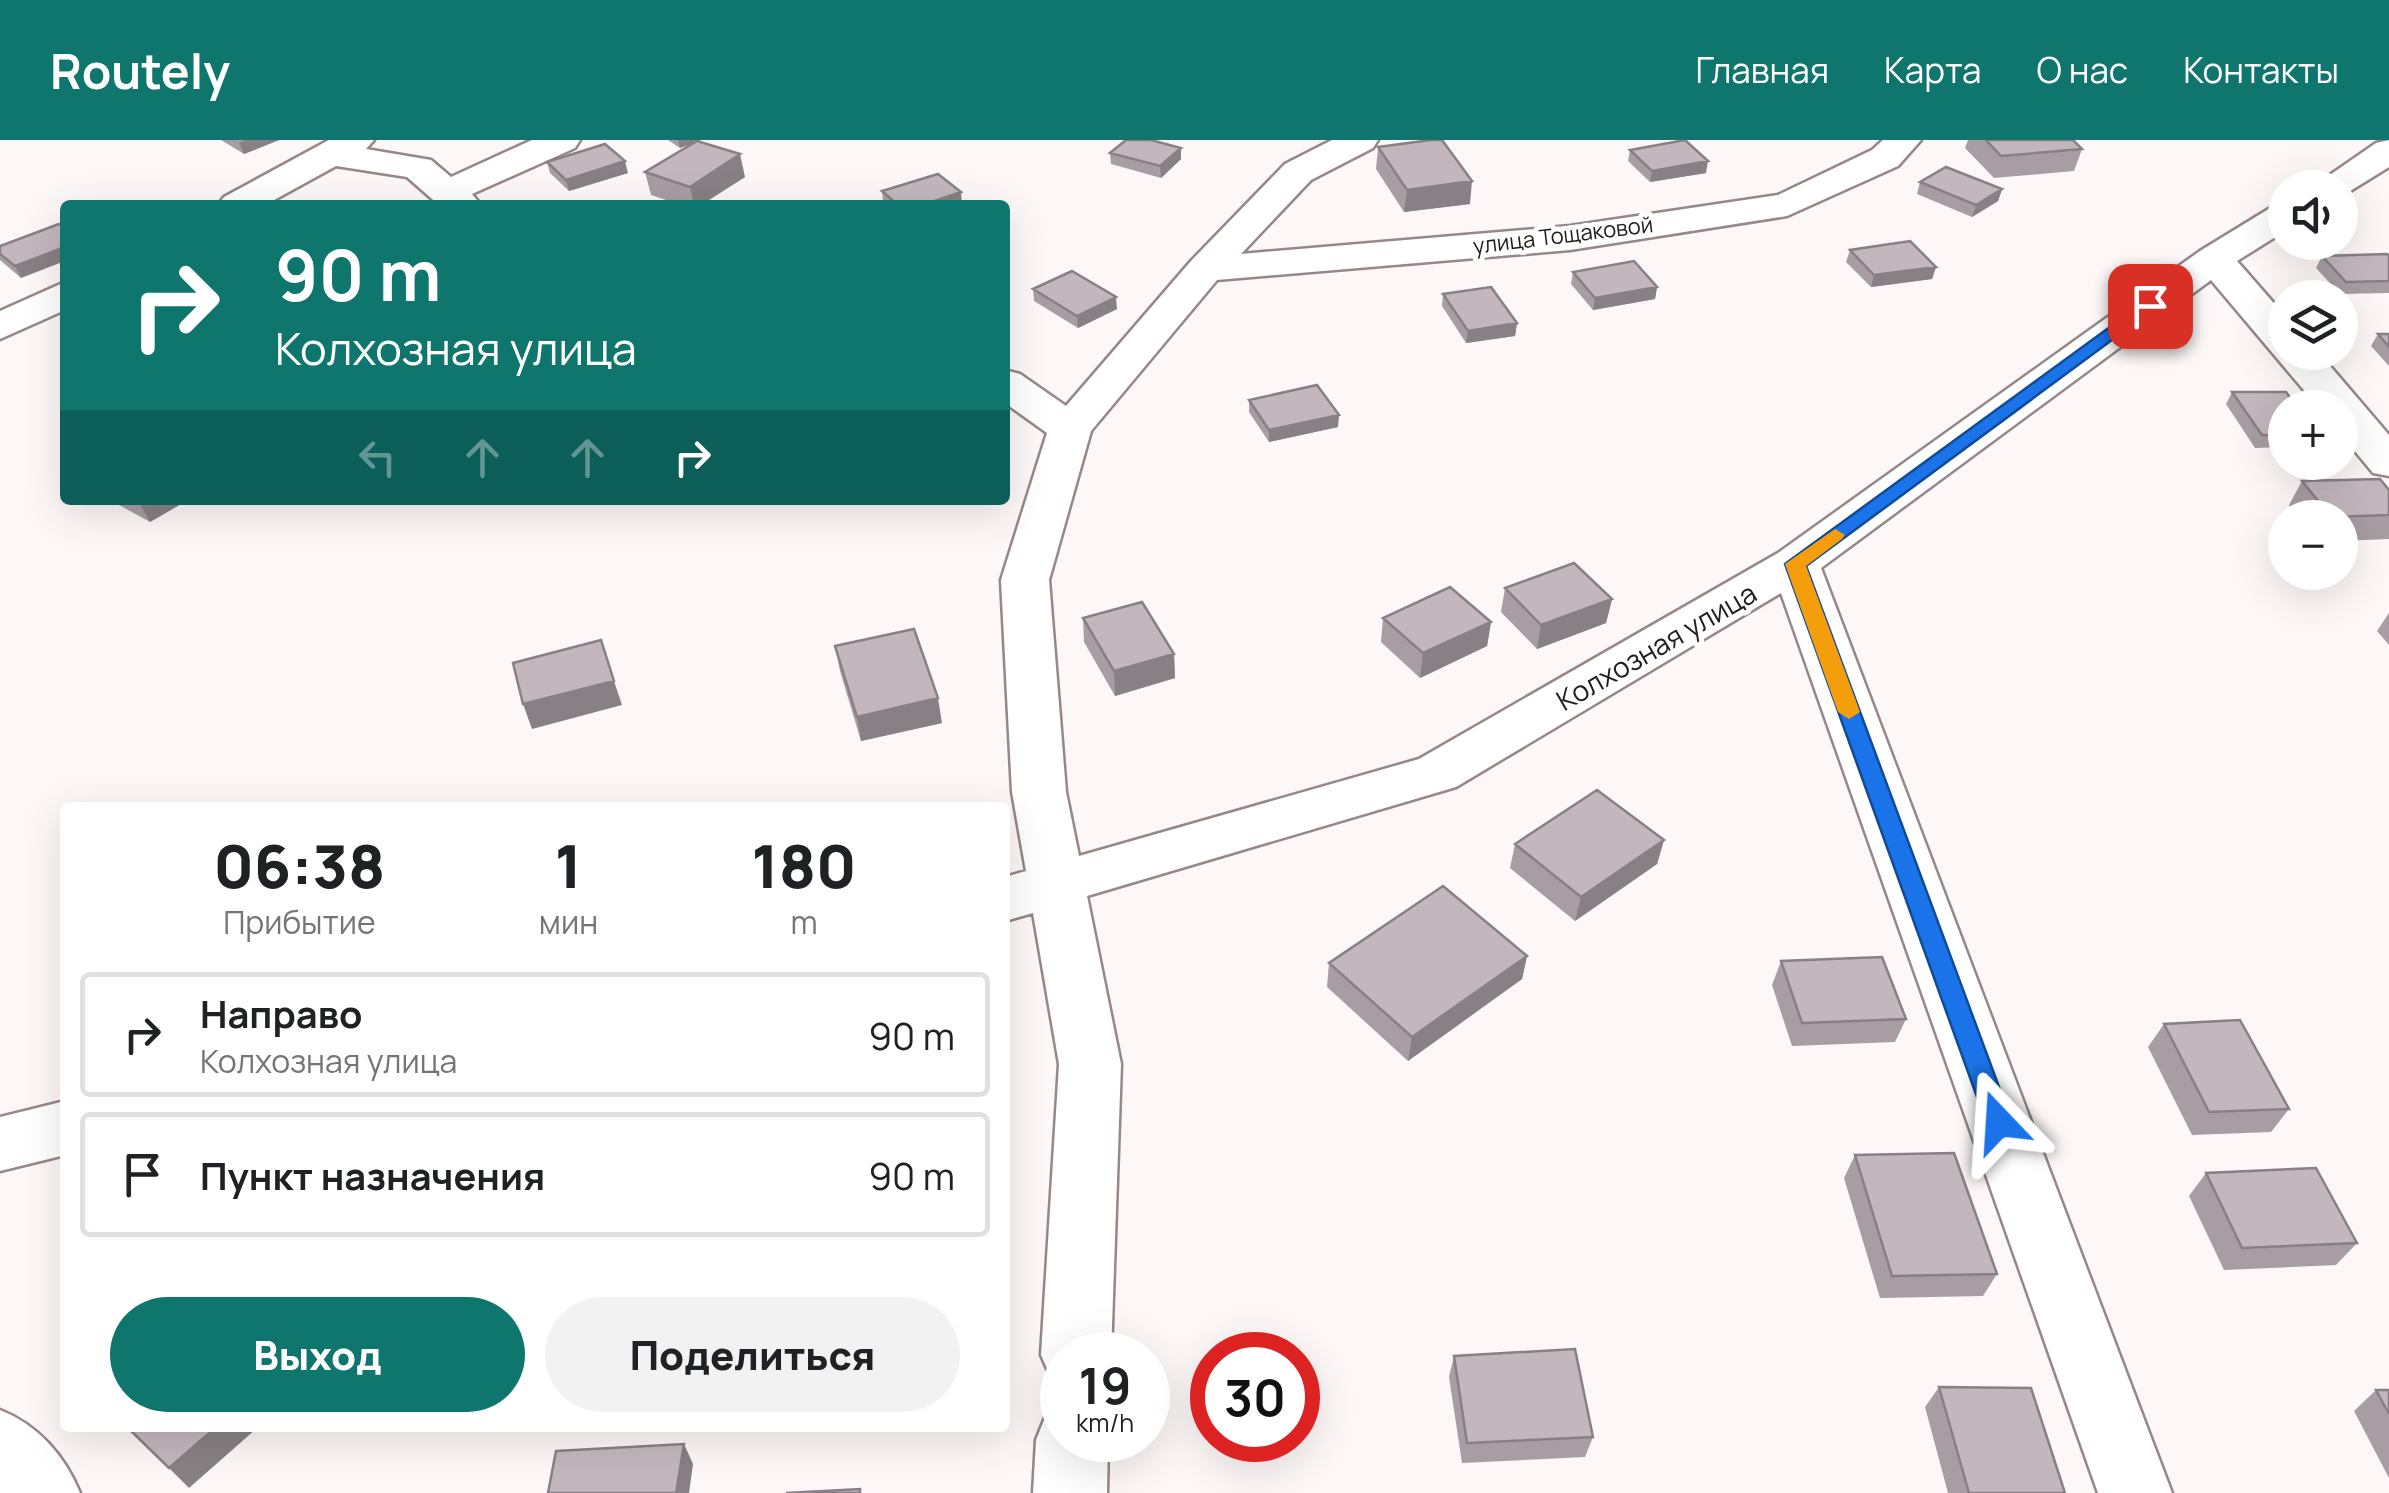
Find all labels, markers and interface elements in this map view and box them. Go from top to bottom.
text: Routely [50,38,230,103]
text: Главная [1695,46,1829,94]
text: Карта [1884,46,1981,94]
text: О нас [2036,46,2128,94]
text: Контакты [2183,46,2339,94]
map controls [2268,170,2358,590]
button: sound [2268,170,2358,260]
street label: улица Тощаковой [1471,209,1655,261]
text: 90 m [275,226,442,322]
icon: right [110,240,240,370]
pin [2108,264,2193,349]
icon: arrive [2123,279,2178,334]
button: layers [2268,280,2358,370]
text: Колхозная улица [275,317,637,379]
button: + [2268,390,2358,480]
icon: left [350,430,405,485]
icon: ahead [455,430,510,485]
icon: ahead [560,430,615,485]
icon: right [665,430,720,485]
button: − [2268,500,2358,590]
street label: Колхозная улица [1549,573,1763,719]
text: 06:38 [213,824,385,906]
text: 1 [555,824,582,906]
text: 180 [752,824,857,906]
text: Прибытие [223,900,376,944]
text: мин [539,900,598,944]
text: m [790,900,818,944]
text: Направо [200,987,362,1039]
icon: right [115,1007,170,1062]
text: 90 m [868,1009,955,1061]
text: Колхозная улица [200,1039,457,1083]
position arrow [1947,1070,2051,1174]
icon: arrive [115,1147,170,1202]
text: Пункт назначения [200,1149,545,1201]
text: 90 m [868,1149,955,1201]
button: Выход [110,1297,525,1412]
button: Поделиться [545,1297,960,1412]
speed limit sign: 30 [1190,1332,1320,1462]
text: 19 [1079,1351,1131,1419]
text: km/h [1076,1405,1134,1440]

